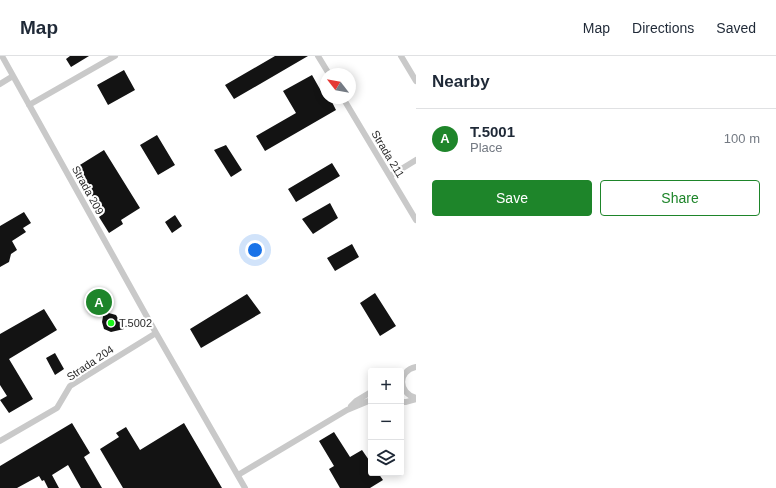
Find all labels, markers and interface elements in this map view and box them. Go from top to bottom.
text: Map [20,17,58,38]
text: Map [583,20,610,36]
text: Directions [632,20,694,36]
text: Saved [716,20,756,36]
north arrow [320,68,356,104]
text: Nearby [432,72,490,91]
text: T.5001 [470,123,515,140]
street label: Strada 211 [369,128,407,180]
text: A [440,131,450,146]
text: 100 m [724,131,760,146]
text: Place [470,140,503,155]
street label: Strada 209 [70,164,106,216]
button: Save [432,180,592,216]
button: Share [600,180,760,216]
your location [245,240,265,260]
pin: A [86,287,112,317]
place label: T.5002 [119,317,152,329]
marker: T.5002 [106,318,116,328]
street label: Strada 204 [64,343,116,383]
map controls [368,368,404,476]
button: + [368,368,404,404]
button: − [368,404,404,440]
button: layers [368,440,404,476]

